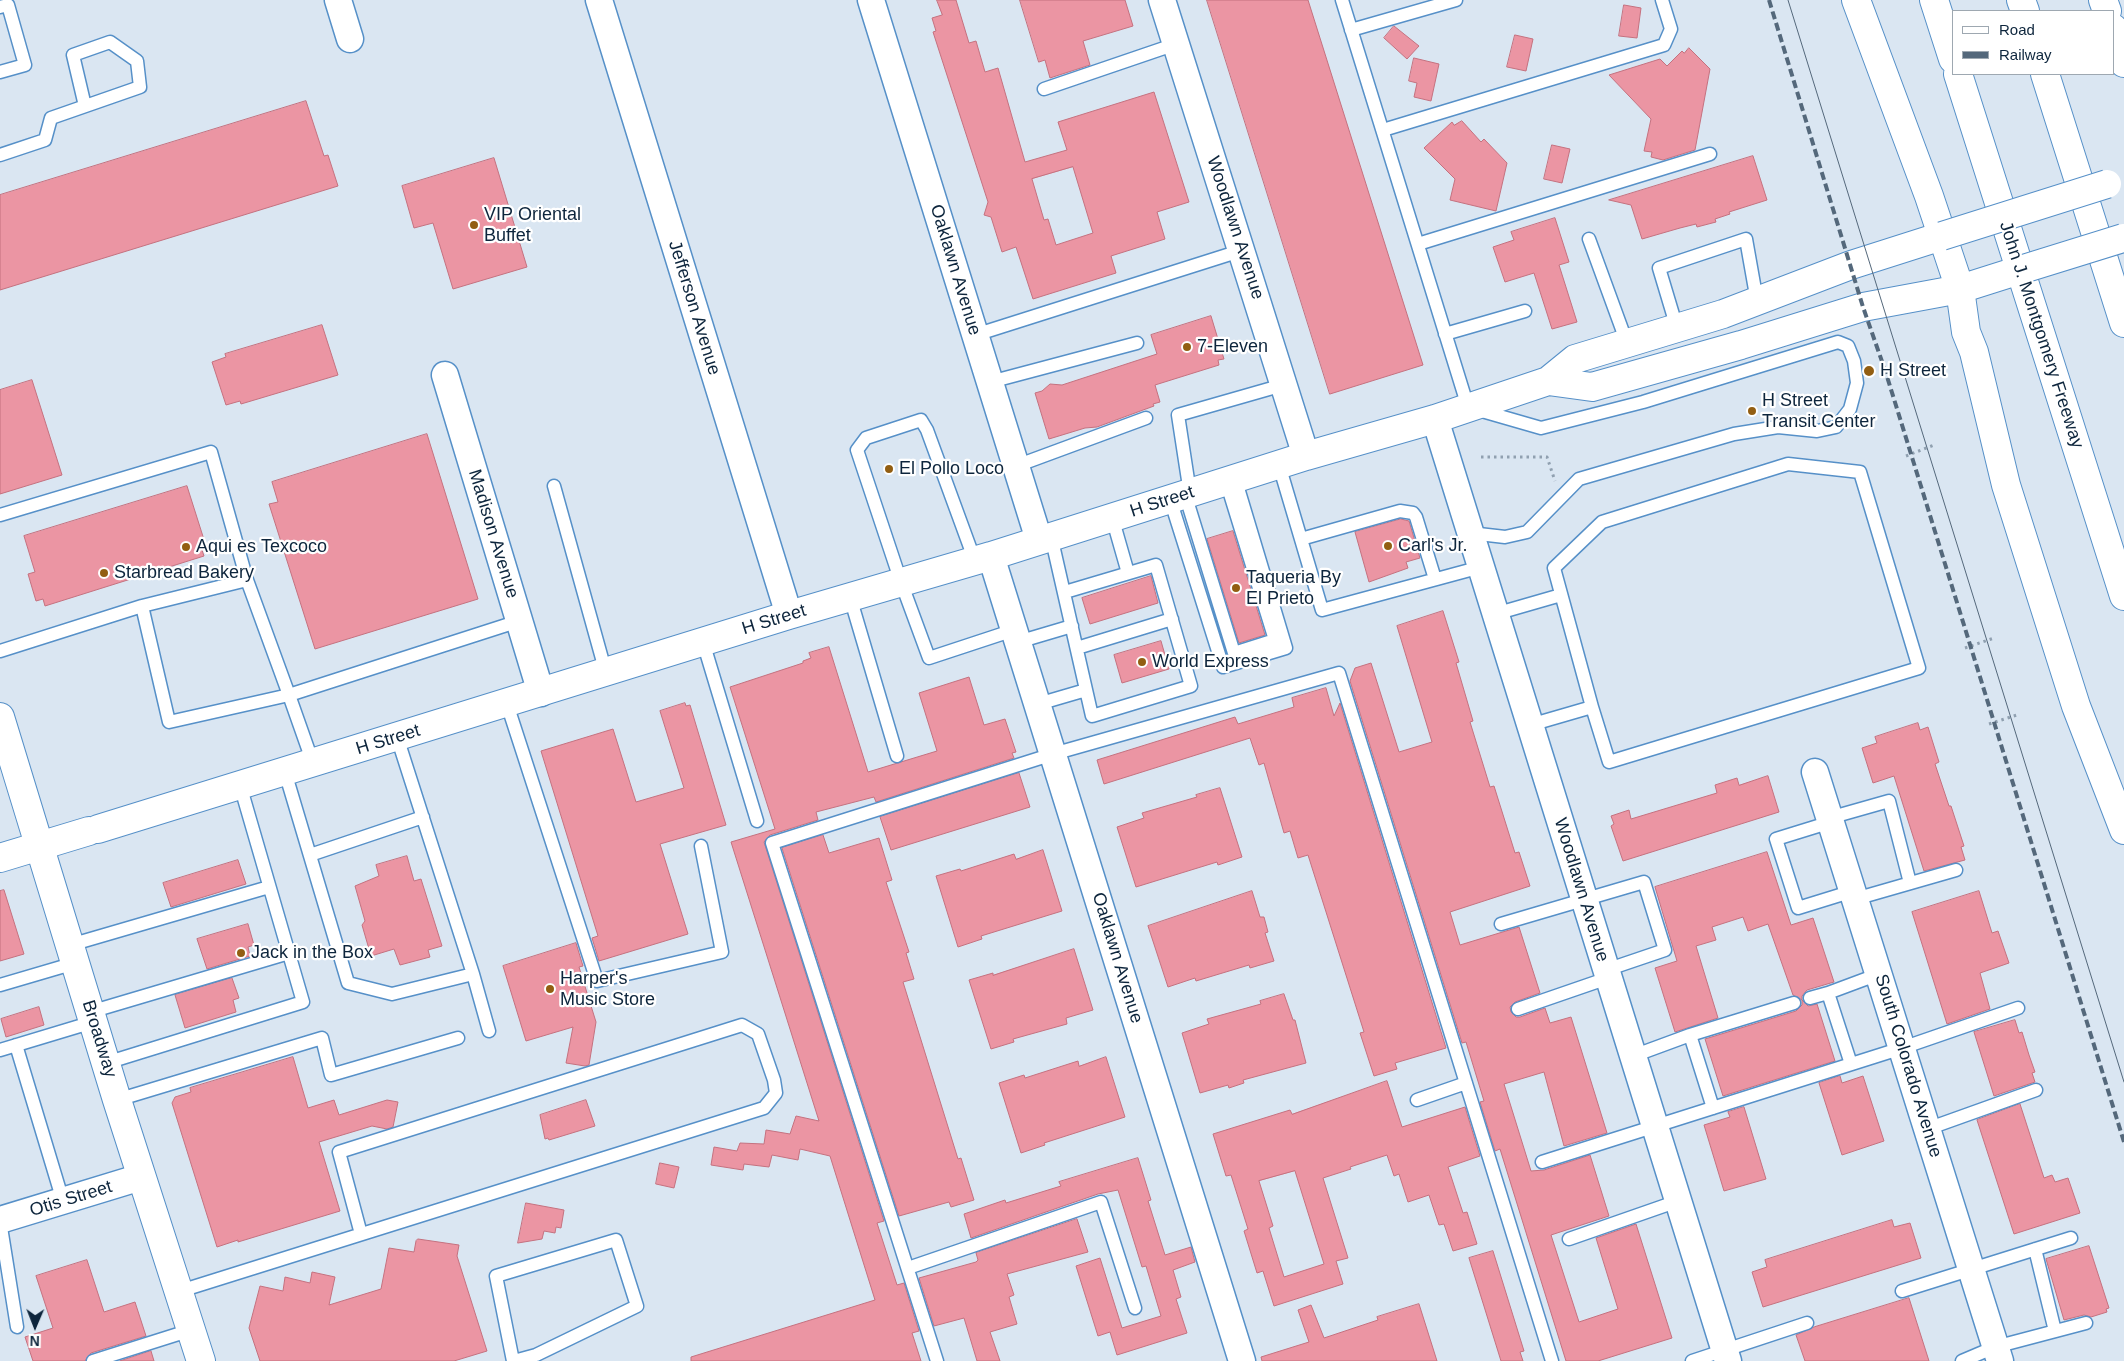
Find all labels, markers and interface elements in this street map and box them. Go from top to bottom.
legend [1952,10,2114,75]
text: Road [1999,21,2035,38]
text: Railway [1999,46,2052,63]
street label: Woodlawn Avenue [1202,154,1268,302]
street label: Oaklawn Avenue [925,202,985,338]
place label: VIP Oriental Buffet [484,204,581,246]
marker: VIP Oriental Buffet [468,219,480,231]
street label: John J. Montgomery Freeway [1994,219,2088,451]
street label: Jefferson Avenue [663,238,725,378]
place label: 7-Eleven [1197,336,1268,358]
marker: 7-Eleven [1181,341,1193,353]
place label: H Street [1880,360,1946,382]
marker: H Street [1862,364,1876,378]
place label: H Street Transit Center [1762,390,1875,432]
marker: H Street Transit Center [1746,405,1758,417]
place label: El Pollo Loco [899,458,1004,480]
marker: El Pollo Loco [883,463,895,475]
street label: Madison Avenue [463,467,523,601]
street label: H Street [1127,482,1197,522]
place label: Carl's Jr. [1398,535,1467,557]
place label: Aqui es Texcoco [196,536,327,558]
marker: Carl's Jr. [1382,540,1394,552]
marker: Aqui es Texcoco [180,541,192,553]
place label: Starbread Bakery [114,562,254,584]
marker: Starbread Bakery [98,567,110,579]
place label: Taqueria By El Prieto [1246,567,1341,610]
marker: Taqueria By El Prieto [1230,582,1242,594]
street label: H Street [739,600,809,640]
place label: World Express [1152,651,1269,673]
marker: World Express [1136,656,1148,668]
street label: H Street [353,720,423,760]
street label: Woodlawn Avenue [1549,815,1613,965]
street label: Oaklawn Avenue [1087,890,1147,1026]
place label: Jack in the Box [251,942,373,964]
marker: Jack in the Box [235,947,247,959]
place label: Harper's Music Store [560,968,655,1011]
street label: South Colorado Avenue [1870,972,1946,1160]
marker: Harper's Music Store [544,983,556,995]
street label: Broadway [77,998,121,1080]
street label: Otis Street [27,1176,115,1222]
north arrow [10,1301,60,1351]
text: N [30,1333,40,1349]

